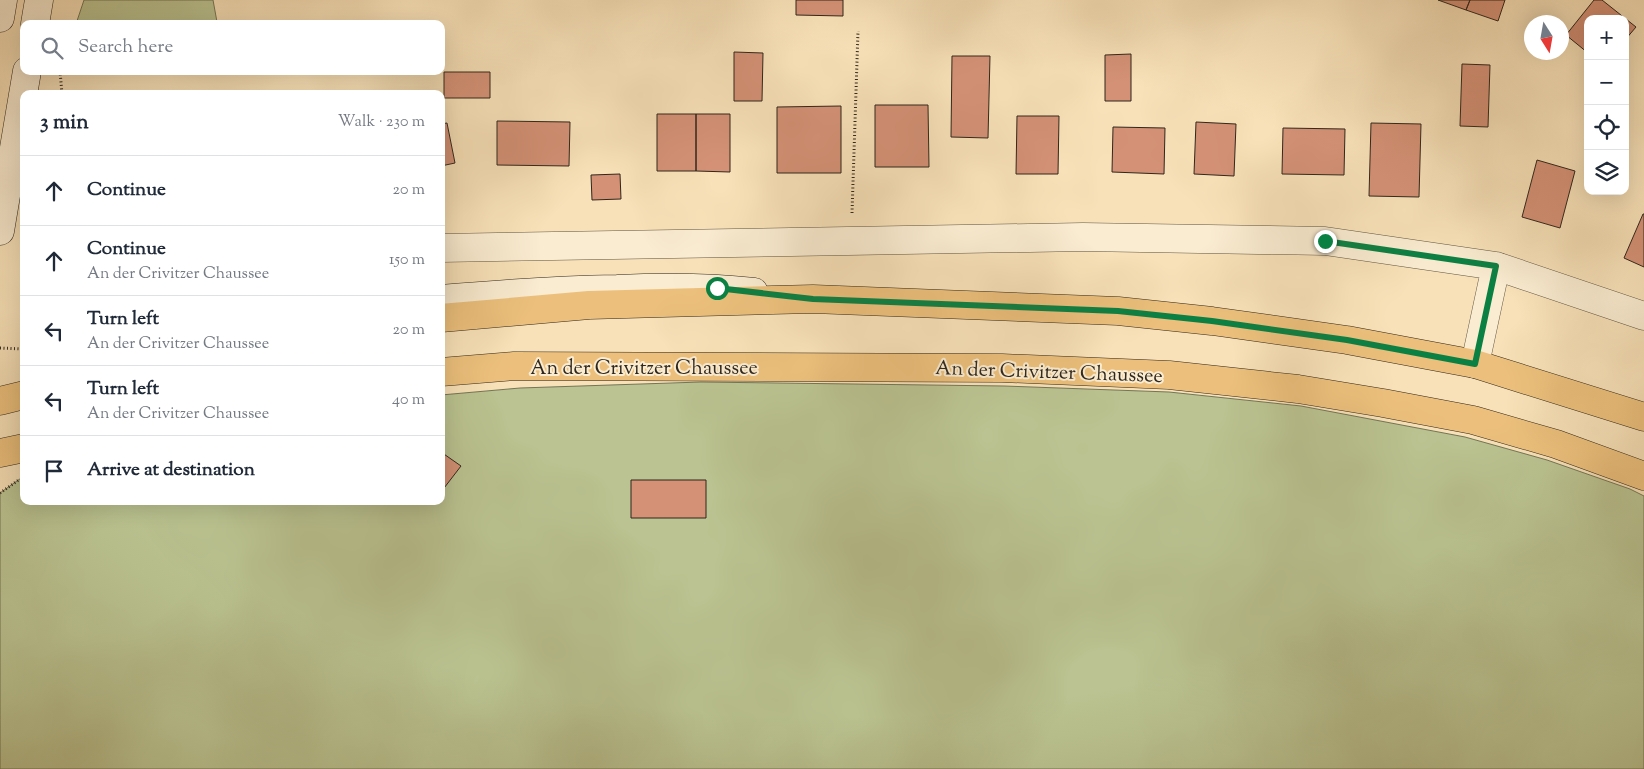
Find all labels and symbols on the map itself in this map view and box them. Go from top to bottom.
north arrow [1524,15,1569,60]
route end [1314,230,1337,253]
route start [706,277,729,300]
street label: An der Crivitzer Chaussee [530,355,758,384]
street label: An der Crivitzer Chaussee [935,355,1163,392]

